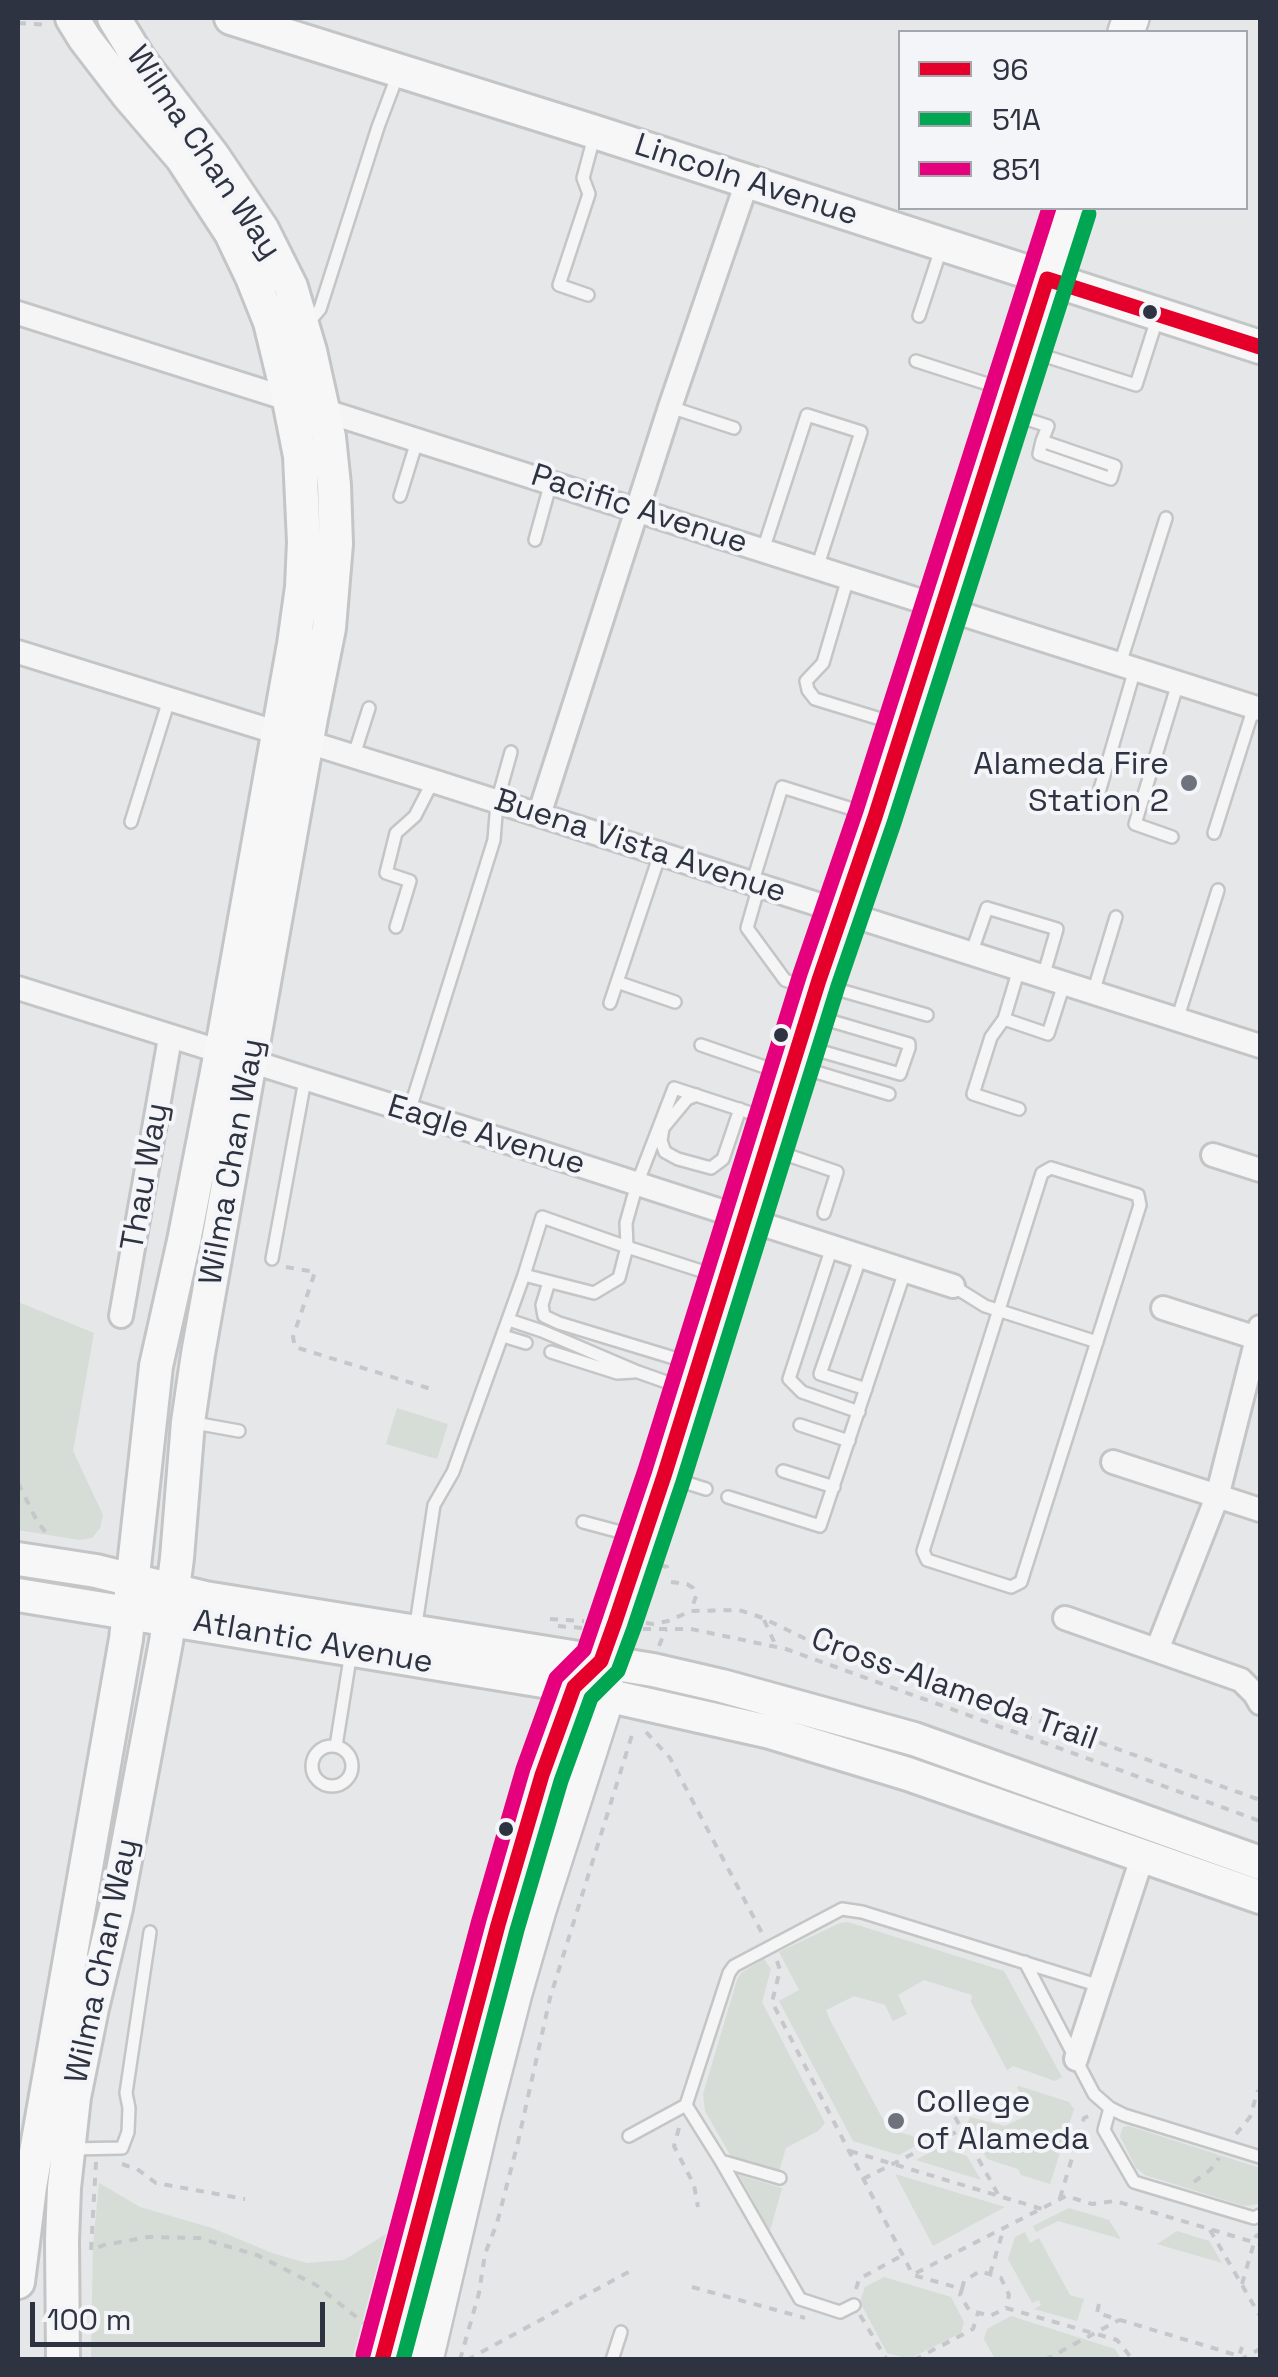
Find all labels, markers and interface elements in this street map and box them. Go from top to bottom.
legend [898,30,1248,210]
street label: Wilma Chan Way [117,39,289,267]
text: 96 [992,50,1029,89]
text: 51A [992,100,1041,139]
street label: Lincoln Avenue [629,127,863,235]
text: 851 [992,150,1041,189]
unlabelled marker [1140,302,1160,322]
street label: Pacific Avenue [526,457,752,563]
place label: Alameda Fire Station 2 [973,746,1169,821]
marker: Alameda Fire Station 2 [1178,772,1200,794]
street label: Buena Vista Avenue [489,782,791,912]
unlabelled marker [771,1025,791,1045]
street label: Wilma Chan Way [192,1036,274,1288]
street label: Eagle Avenue [383,1088,589,1184]
street label: Thau Way [114,1100,178,1254]
street label: Atlantic Avenue [190,1603,436,1683]
street label: Cross-Alameda Trail [806,1620,1102,1760]
unlabelled marker [496,1819,516,1839]
street label: Wilma Chan Way [58,1835,148,2087]
place label: College of Alameda [916,2084,1089,2159]
marker: College of Alameda [885,2110,907,2132]
scale bar [35,2282,330,2344]
text: 100 m [47,2300,132,2339]

